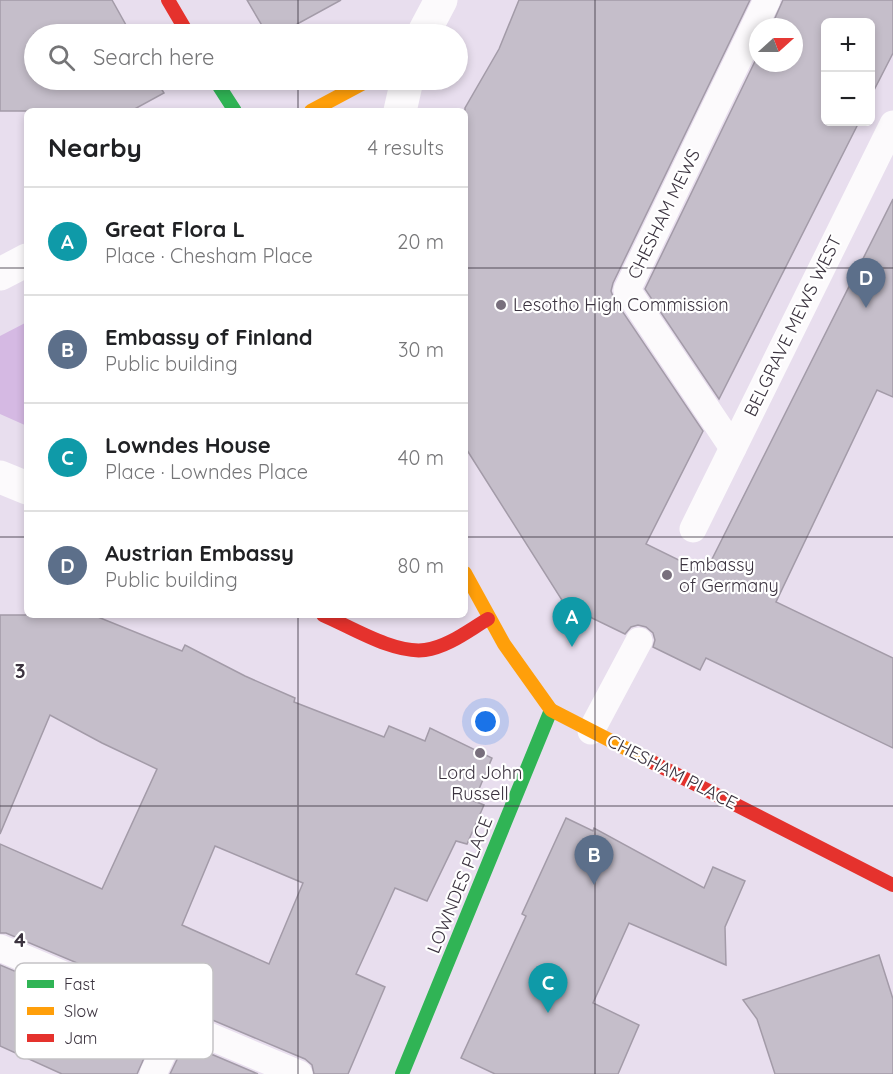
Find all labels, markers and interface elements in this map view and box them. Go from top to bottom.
north arrow [749,18,803,72]
map controls [821,18,875,126]
button: + [821,18,875,72]
search box [24,24,468,90]
icon: search [45,41,78,74]
text: Search here [93,43,214,71]
button: − [821,72,875,126]
text: Nearby [48,131,142,164]
text: 4 results [368,135,444,160]
street label: CHESHAM MEWS [622,145,705,283]
text: Great Flora L [105,215,245,243]
text: A [61,229,74,254]
text: 20 m [397,229,444,254]
street label: BELGRAVE MEWS WEST [739,231,847,420]
text: Place · Chesham Place [105,243,313,268]
pin: D [846,258,886,308]
place label: Lesotho High Commission [513,293,729,316]
marker: Lesotho High Commission [494,298,508,312]
text: Embassy of Finland [105,323,313,351]
text: B [61,337,74,362]
text: 30 m [398,337,444,362]
text: Public building [105,351,238,376]
text: Lowndes House [105,431,271,459]
text: C [61,445,74,470]
text: 40 m [398,445,444,470]
text: Place · Lowndes Place [105,459,308,484]
text: Austrian Embassy [105,539,294,567]
text: D [60,553,75,578]
text: 80 m [398,553,444,578]
place label: Embassy of Germany [679,553,779,597]
text: Public building [105,567,238,592]
marker: Embassy of Germany [660,568,674,582]
pin: A [552,598,592,647]
text: 3 [15,658,25,683]
your location [471,707,500,736]
street label: CHESHAM PLACE [603,729,741,814]
marker: Lord John Russell [473,746,487,760]
place label: Lord John Russell [438,761,522,805]
street label: LOWNDES PLACE [422,813,497,957]
pin: B [574,836,614,885]
text: 4 [14,927,26,952]
legend [15,963,213,1059]
pin: C [528,964,568,1013]
text: Fast [64,974,95,994]
text: Slow [64,1001,98,1021]
text: Jam [64,1028,97,1048]

